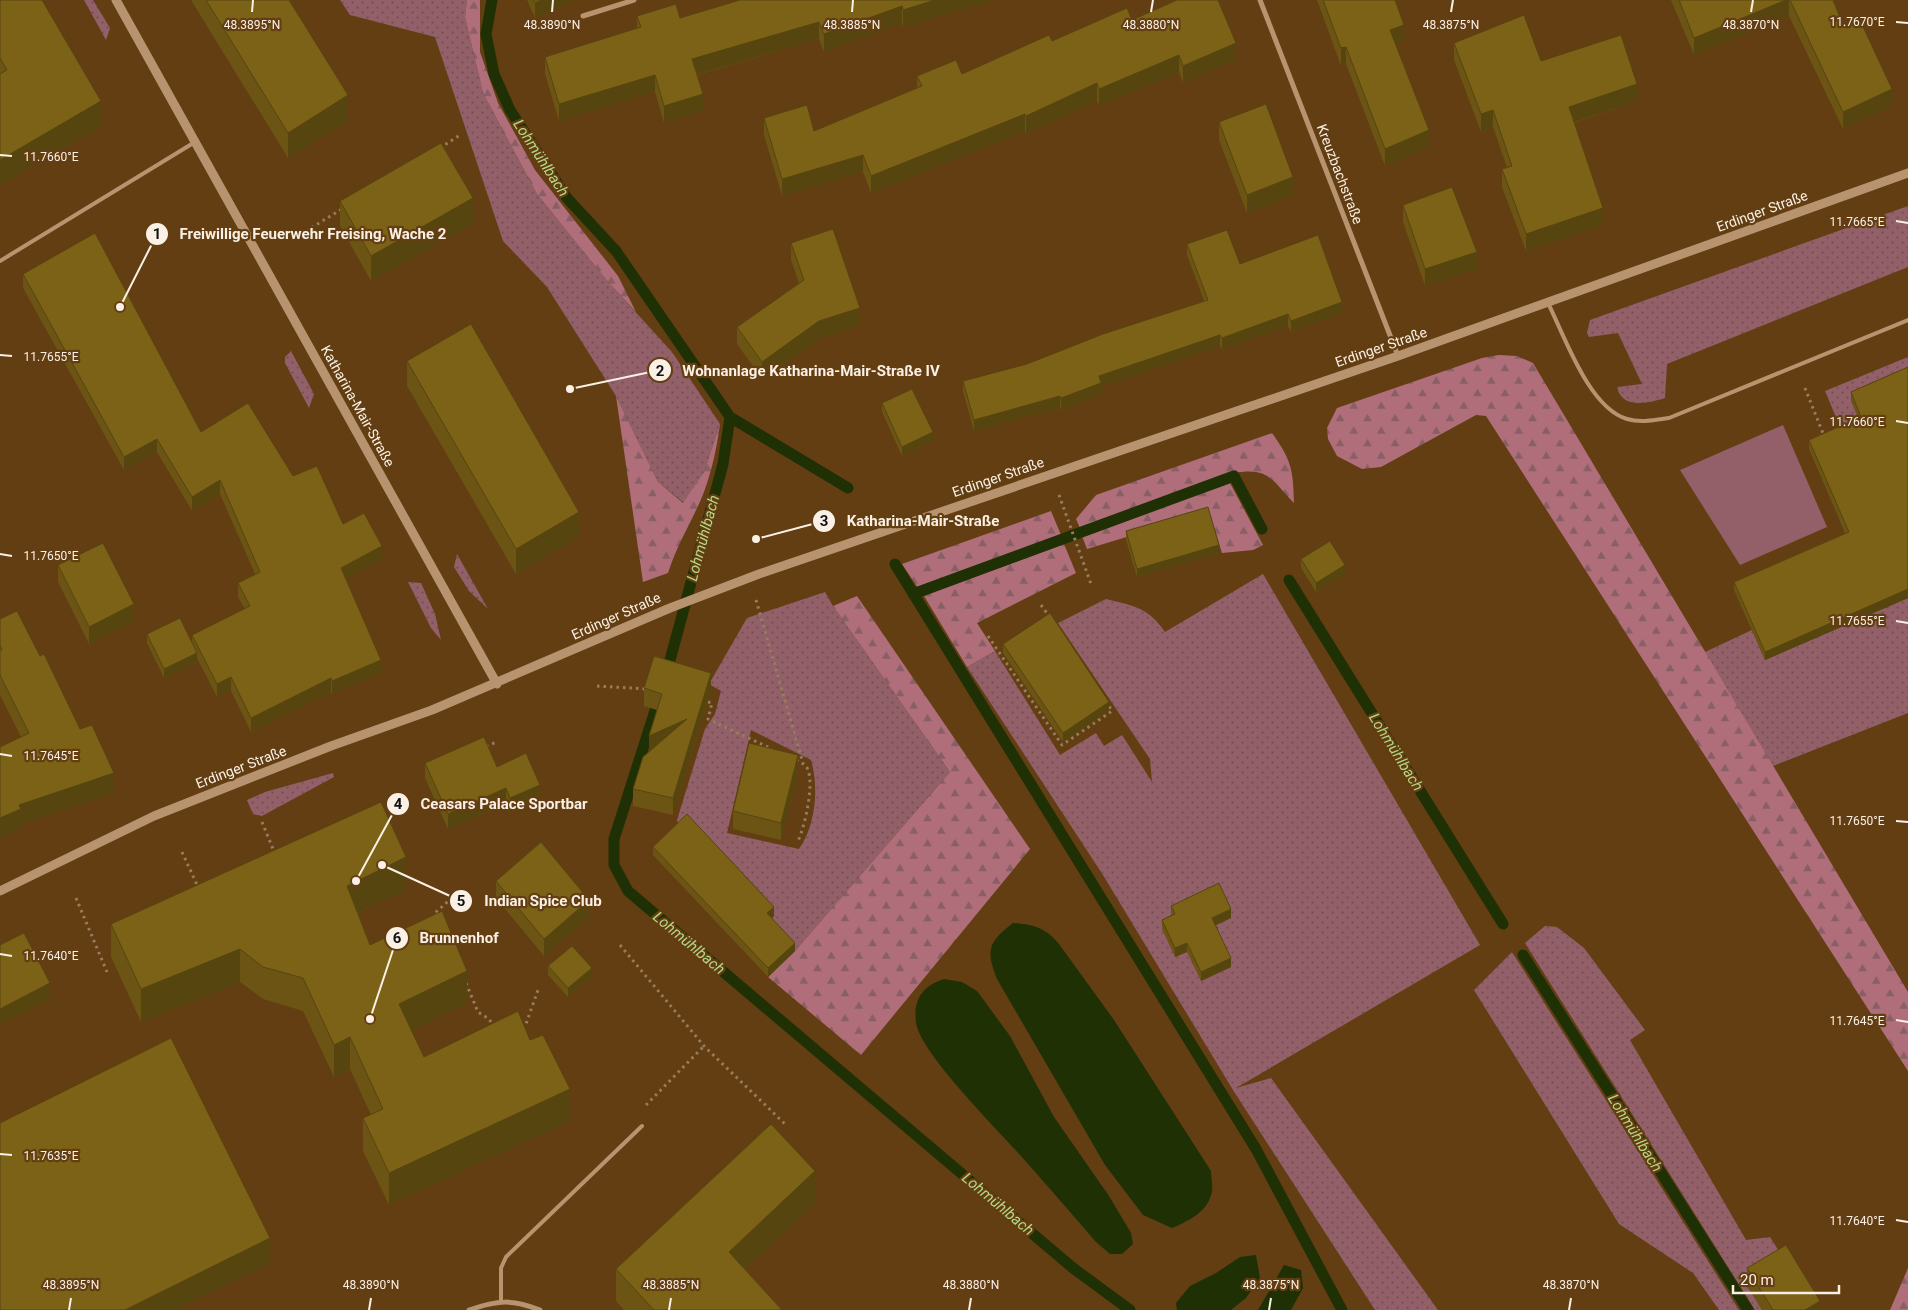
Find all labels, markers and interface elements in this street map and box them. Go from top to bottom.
text: 11.7670°E [1830,15,1885,29]
text: 48.3895°N [224,18,280,32]
text: 48.3890°N [524,18,580,32]
text: 48.3885°N [824,18,880,32]
text: 48.3880°N [1123,18,1179,32]
text: 48.3875°N [1423,18,1479,32]
text: 48.3870°N [1723,18,1779,32]
water label: Lohmühlbach [509,116,573,200]
street label: Kreuzbachstraße [1314,122,1366,226]
text: 11.7660°E [24,150,79,164]
street label: Erdinger Straße [1714,187,1810,235]
text: 11.7665°E [1830,215,1885,229]
callout: Freiwillige Feuerwehr Freising, Wache 2 [145,219,457,249]
text: 1 [153,225,161,243]
text: Freiwillige Feuerwehr Freising, Wache 2 [180,225,447,243]
street label: Erdinger Straße [1333,324,1429,370]
street label: Katharina-Mair-Straße [318,343,398,469]
text: 11.7655°E [24,350,79,364]
callout: Wohnanlage Katharina-Mair-Straße IV [648,355,950,385]
text: 2 [656,362,665,380]
text: Wohnanlage Katharina-Mair-Straße IV [682,362,940,380]
text: 11.7660°E [1830,415,1885,429]
street label: Erdinger Straße [950,454,1046,500]
water label: Lohmühlbach [683,493,723,583]
callout: Katharina-Mair-Straße [811,506,1009,536]
text: 3 [820,512,828,530]
text: Katharina-Mair-Straße [847,512,999,530]
text: 11.7650°E [24,549,79,563]
street label: Erdinger Straße [569,589,663,643]
text: 11.7655°E [1830,614,1885,628]
water label: Lohmühlbach [1365,710,1427,794]
street label: Erdinger Straße [193,742,289,792]
text: 11.7645°E [24,749,79,763]
callout: Ceasars Palace Sportbar [386,789,598,819]
text: 4 [394,795,403,813]
text: Ceasars Palace Sportbar [421,795,588,813]
text: 11.7650°E [1830,814,1885,828]
callout: Indian Spice Club [449,886,611,916]
text: 5 [457,892,465,910]
text: Indian Spice Club [484,892,602,910]
water label: Lohmühlbach [649,908,729,978]
callout: Brunnenhof [384,923,508,953]
text: 6 [393,929,402,947]
text: Brunnenhof [419,929,499,947]
text: 11.7640°E [24,949,79,963]
text: 11.7645°E [1830,1014,1885,1028]
water label: Lohmühlbach [1604,1091,1666,1175]
text: 11.7635°E [24,1149,79,1163]
water label: Lohmühlbach [958,1169,1038,1239]
text: 11.7640°E [1830,1214,1885,1228]
scale bar [1733,1262,1839,1294]
text: 20 m [1740,1271,1774,1289]
text: 48.3895°N [43,1278,99,1292]
text: 48.3890°N [343,1278,399,1292]
text: 48.3885°N [643,1278,699,1292]
text: 48.3880°N [943,1278,999,1292]
text: 48.3875°N [1243,1278,1299,1292]
text: 48.3870°N [1543,1278,1599,1292]

